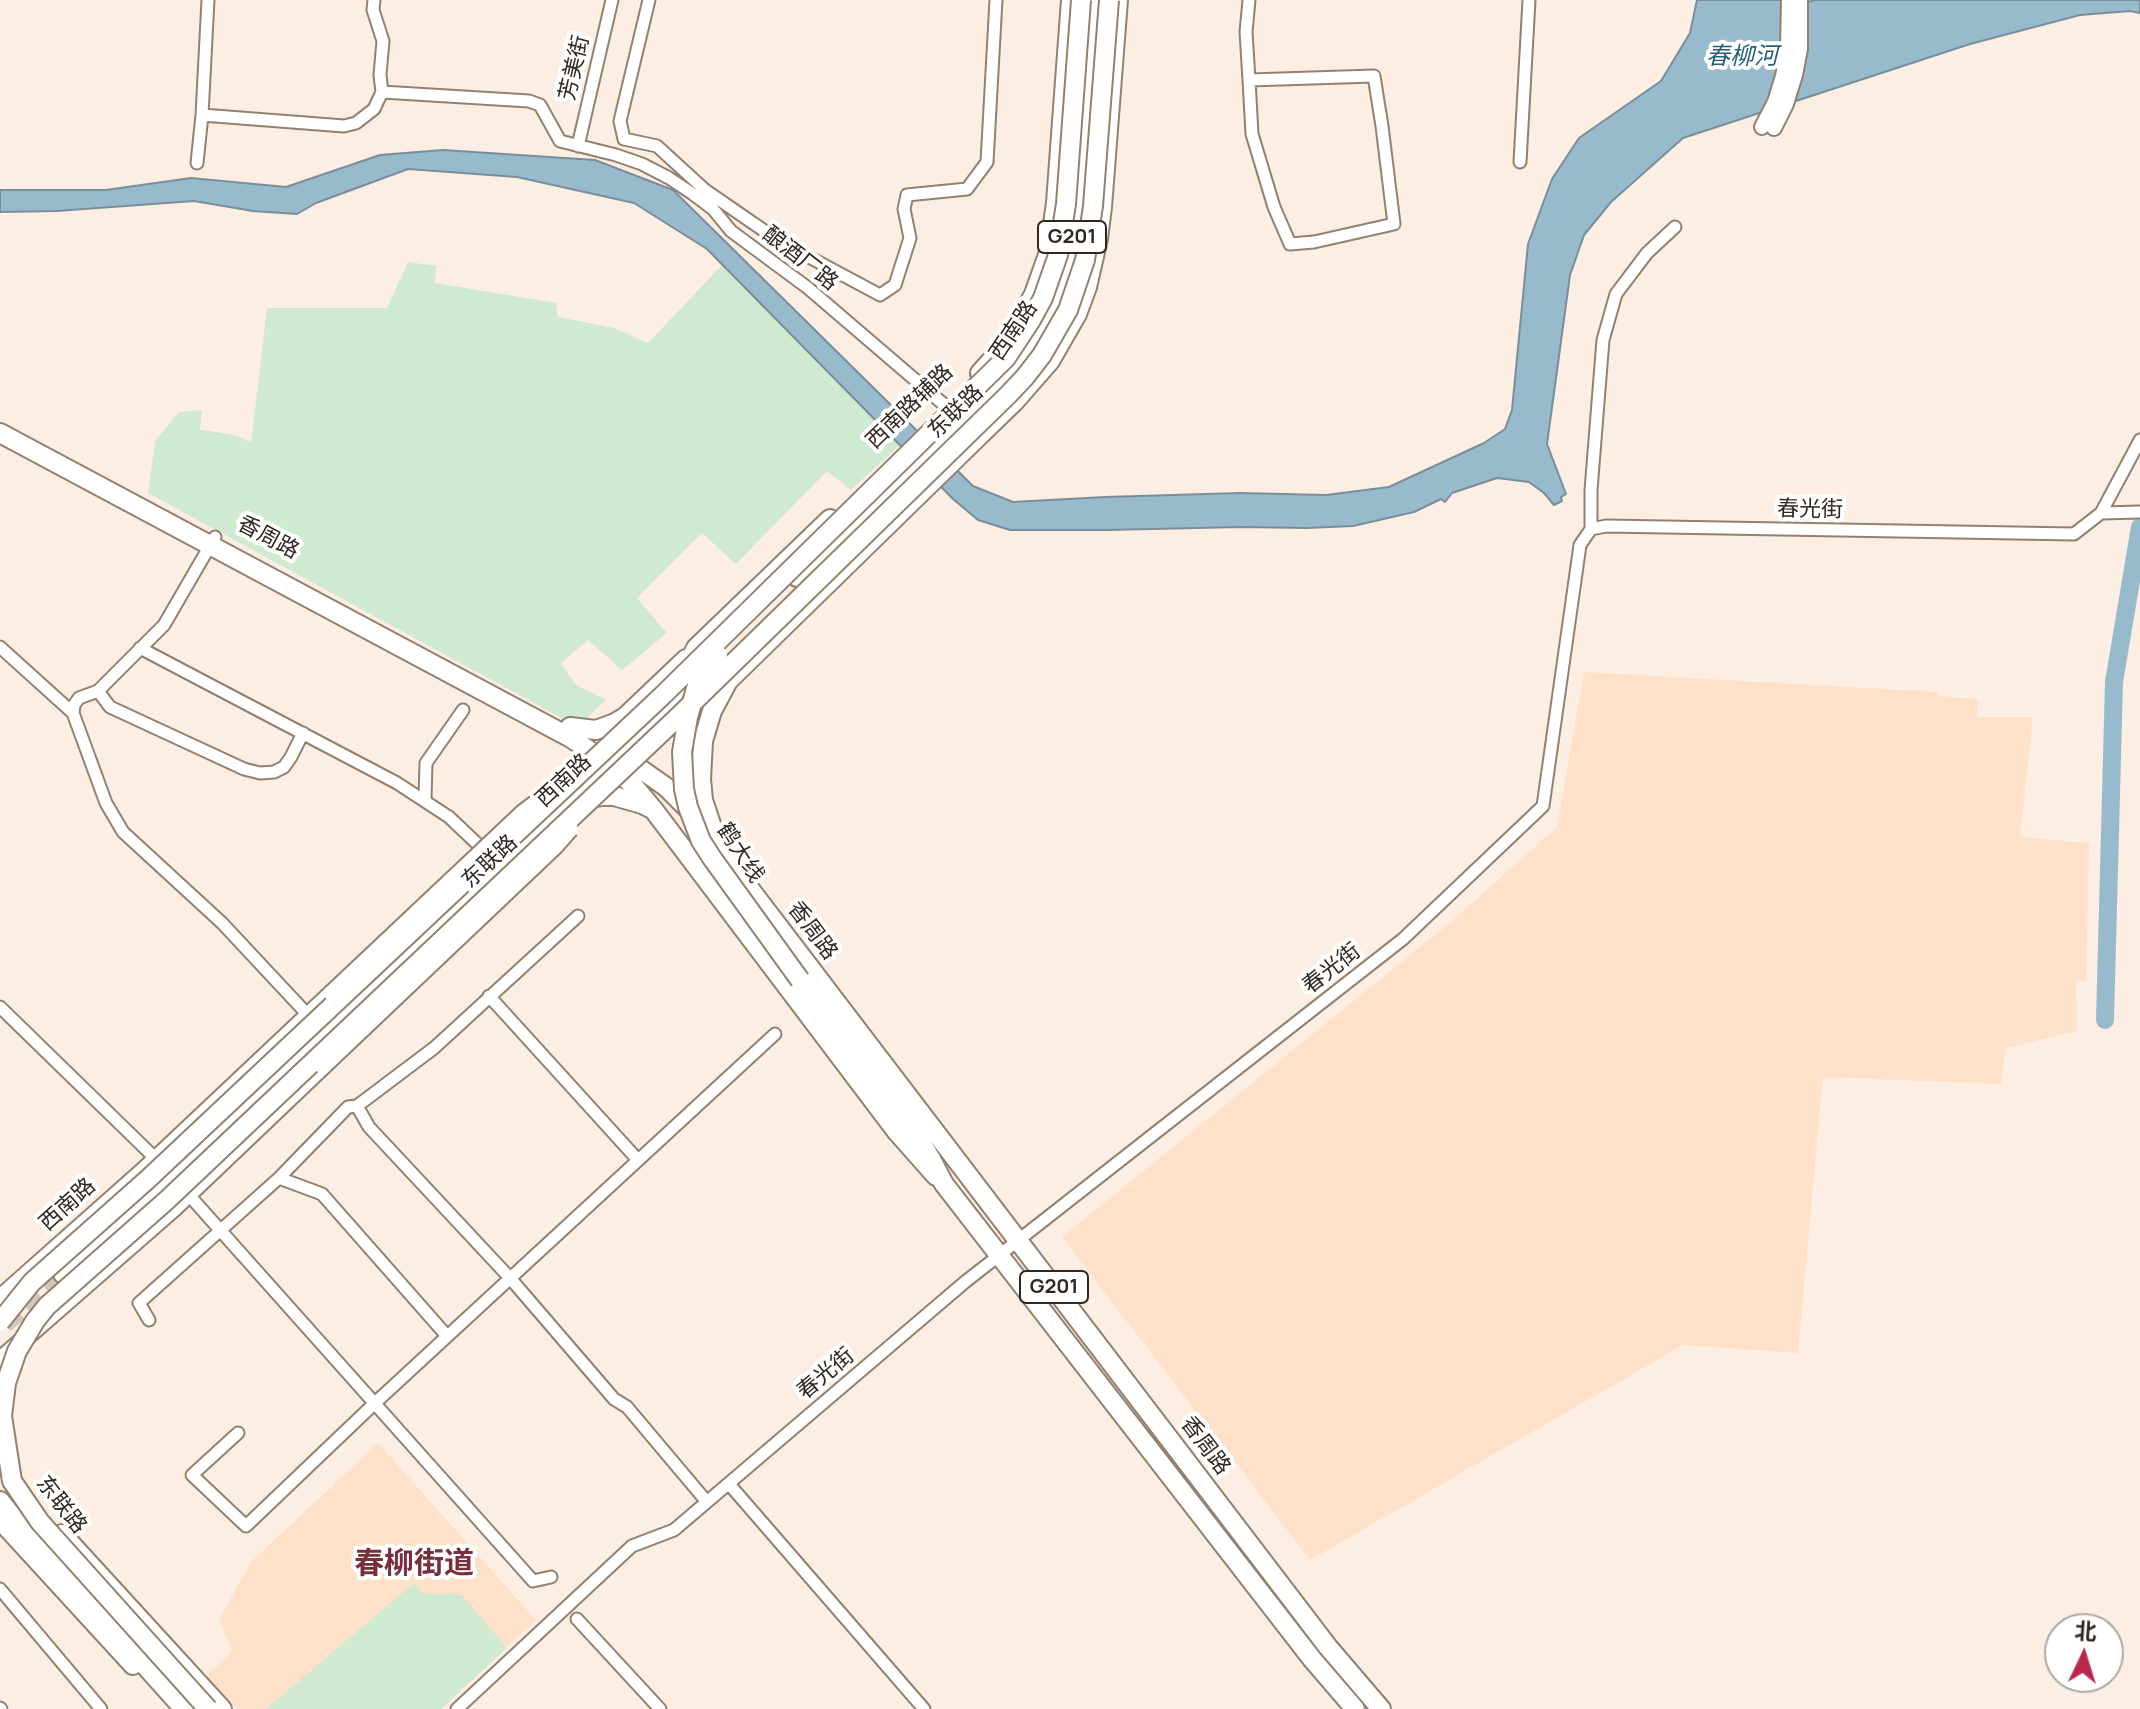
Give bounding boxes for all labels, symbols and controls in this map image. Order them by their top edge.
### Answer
street label: 芳美街 [555,33,595,103]
water label: 春柳河 [1706,43,1778,71]
road number: G201 [1038,221,1106,253]
street label: 酿酒厂路 [757,222,843,296]
street label: 西南路 [985,296,1043,366]
street label: 西南路辅路 [861,359,959,455]
street label: 东联路 [923,380,989,444]
street label: 春光街 [1777,496,1843,524]
street label: 香周路 [233,511,303,565]
street label: 西南路 [531,749,597,813]
street label: 鹤大线 [711,818,769,888]
street label: 东联路 [457,830,523,894]
street label: 香周路 [782,897,842,965]
street label: 春光街 [1298,938,1366,1000]
street label: 西南路 [35,1173,101,1237]
road number: G201 [1020,1271,1088,1303]
street label: 春光街 [792,1343,860,1405]
street label: 香周路 [1175,1412,1235,1480]
street label: 东联路 [30,1471,92,1539]
district label: 春柳街道 [354,1547,474,1583]
north arrow [2044,1613,2124,1693]
text: 北 [2073,1615,2098,1647]

